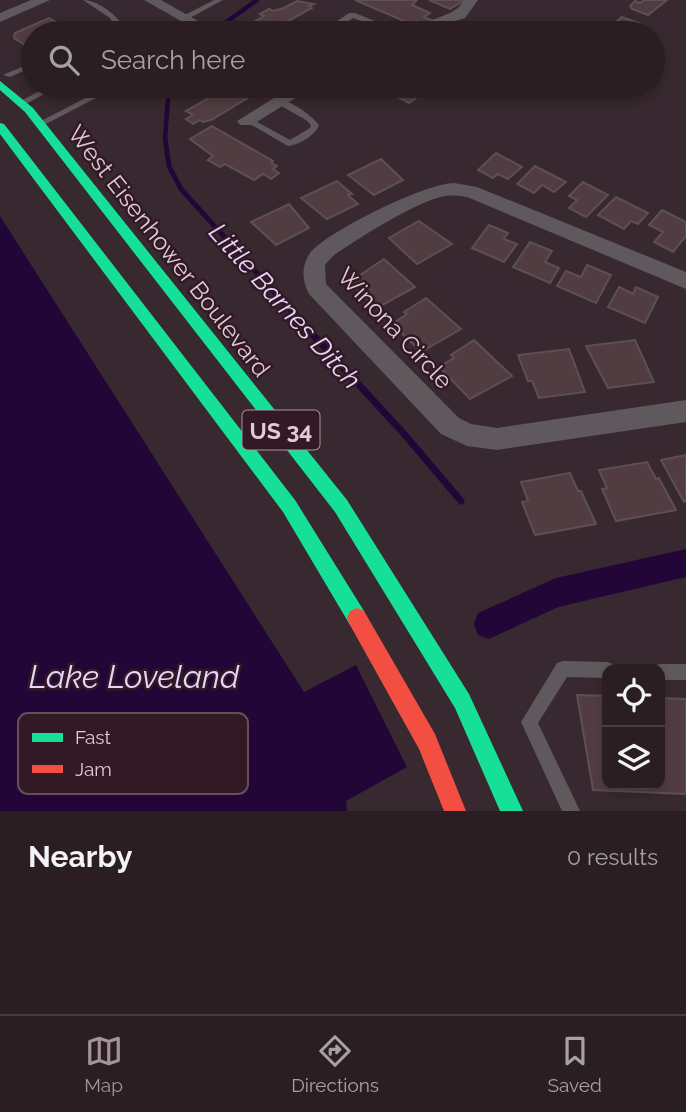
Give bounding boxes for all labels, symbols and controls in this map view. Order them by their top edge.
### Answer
search box [21,21,665,98]
icon: search [45,41,83,79]
text: Search here [101,45,245,75]
street label: West Eisenhower Boulevard [62,119,276,383]
water label: Little Barnes Ditch [203,217,367,395]
street label: Winona Circle [331,261,459,395]
road number: US 34 [243,410,320,450]
water label: Lake Loveland [29,658,240,695]
map controls [602,664,665,790]
button: locate [602,664,665,727]
legend [18,713,248,794]
text: Fast [75,726,111,748]
button: layers [602,727,665,790]
text: Jam [75,758,112,780]
text: Nearby [28,839,132,874]
text: 0 results [567,843,658,870]
tab: Map [84,1032,123,1096]
tab: Directions [291,1032,379,1096]
tab: Saved [547,1032,602,1096]

